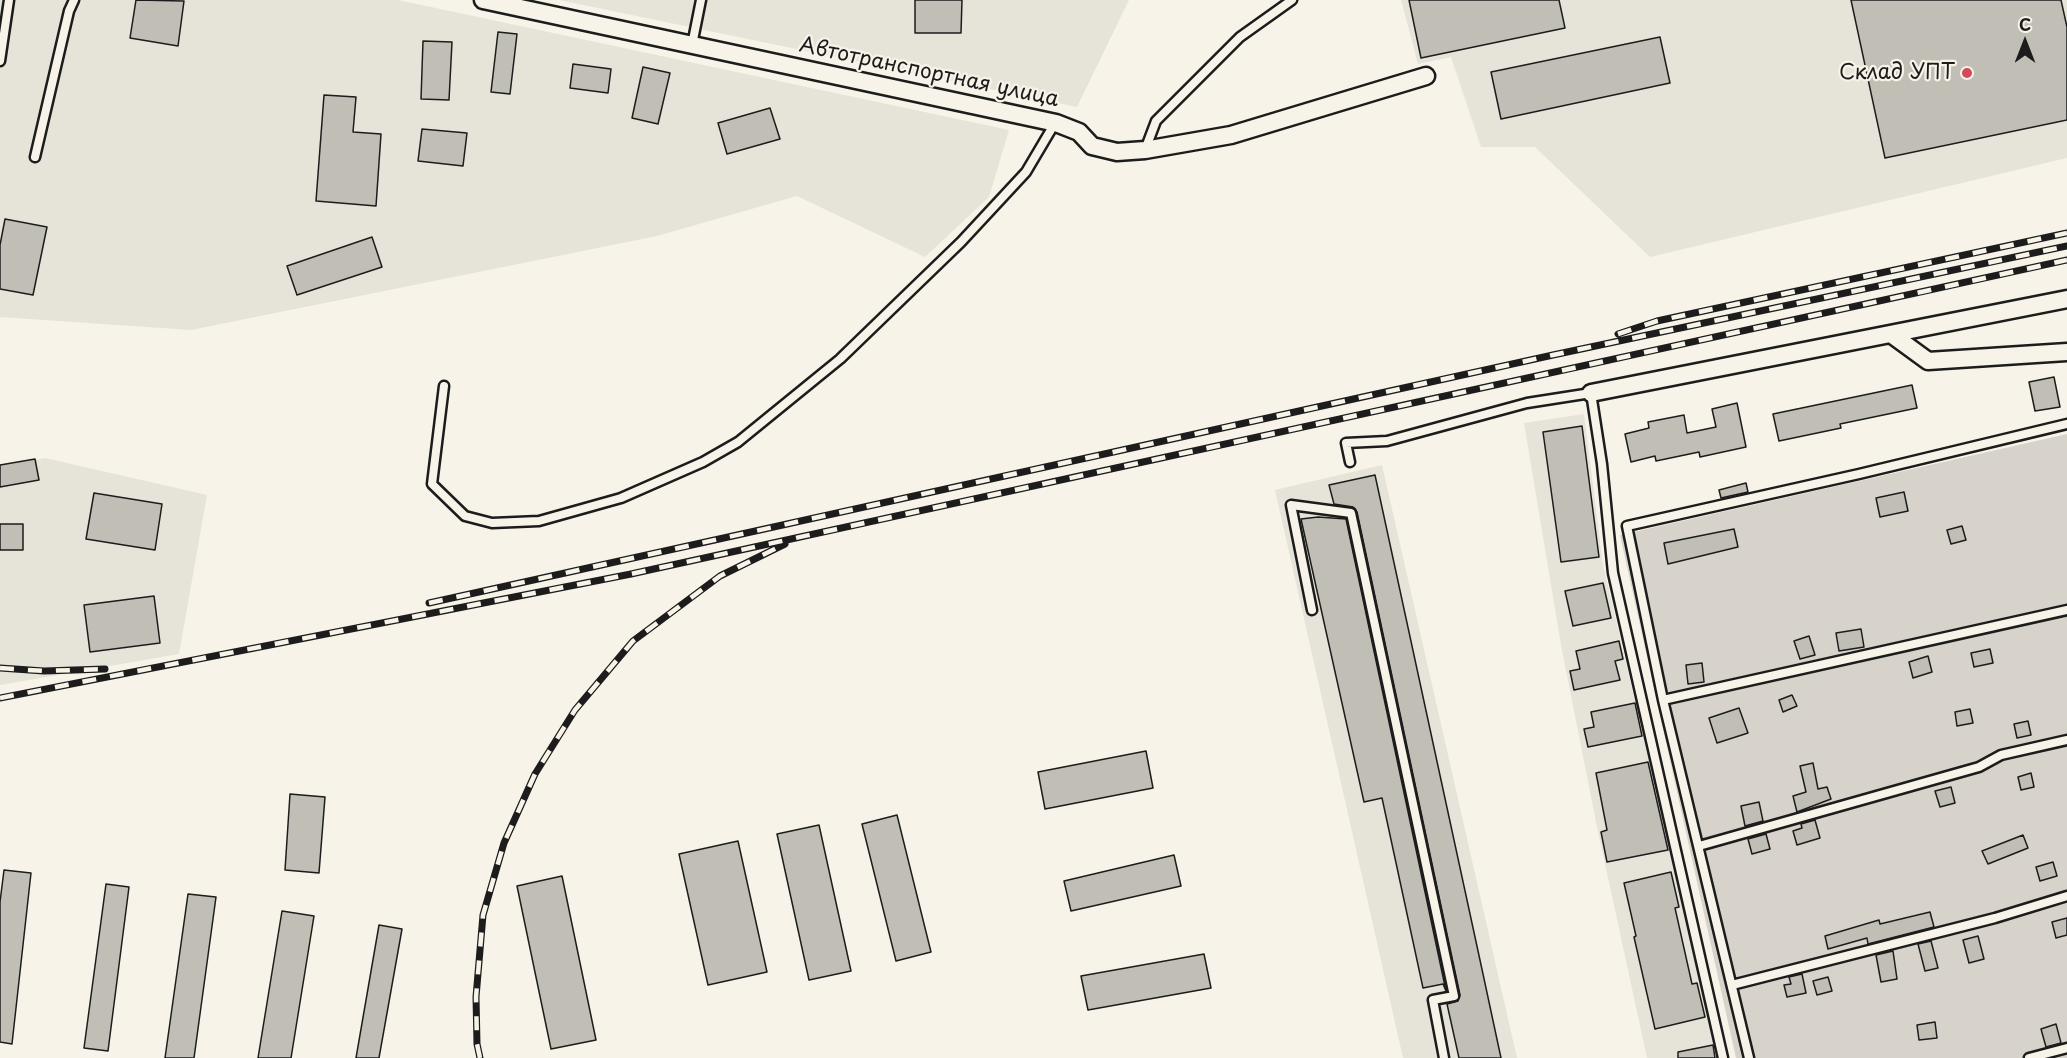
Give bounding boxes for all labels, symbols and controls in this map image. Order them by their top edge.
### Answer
north arrow [1995,12,2055,72]
text: С [2019,12,2031,36]
street label: Автотранспортная улица [797,33,1061,113]
place label: Склад УПТ [1839,60,1955,86]
marker: Склад УПТ [1960,66,1974,80]

